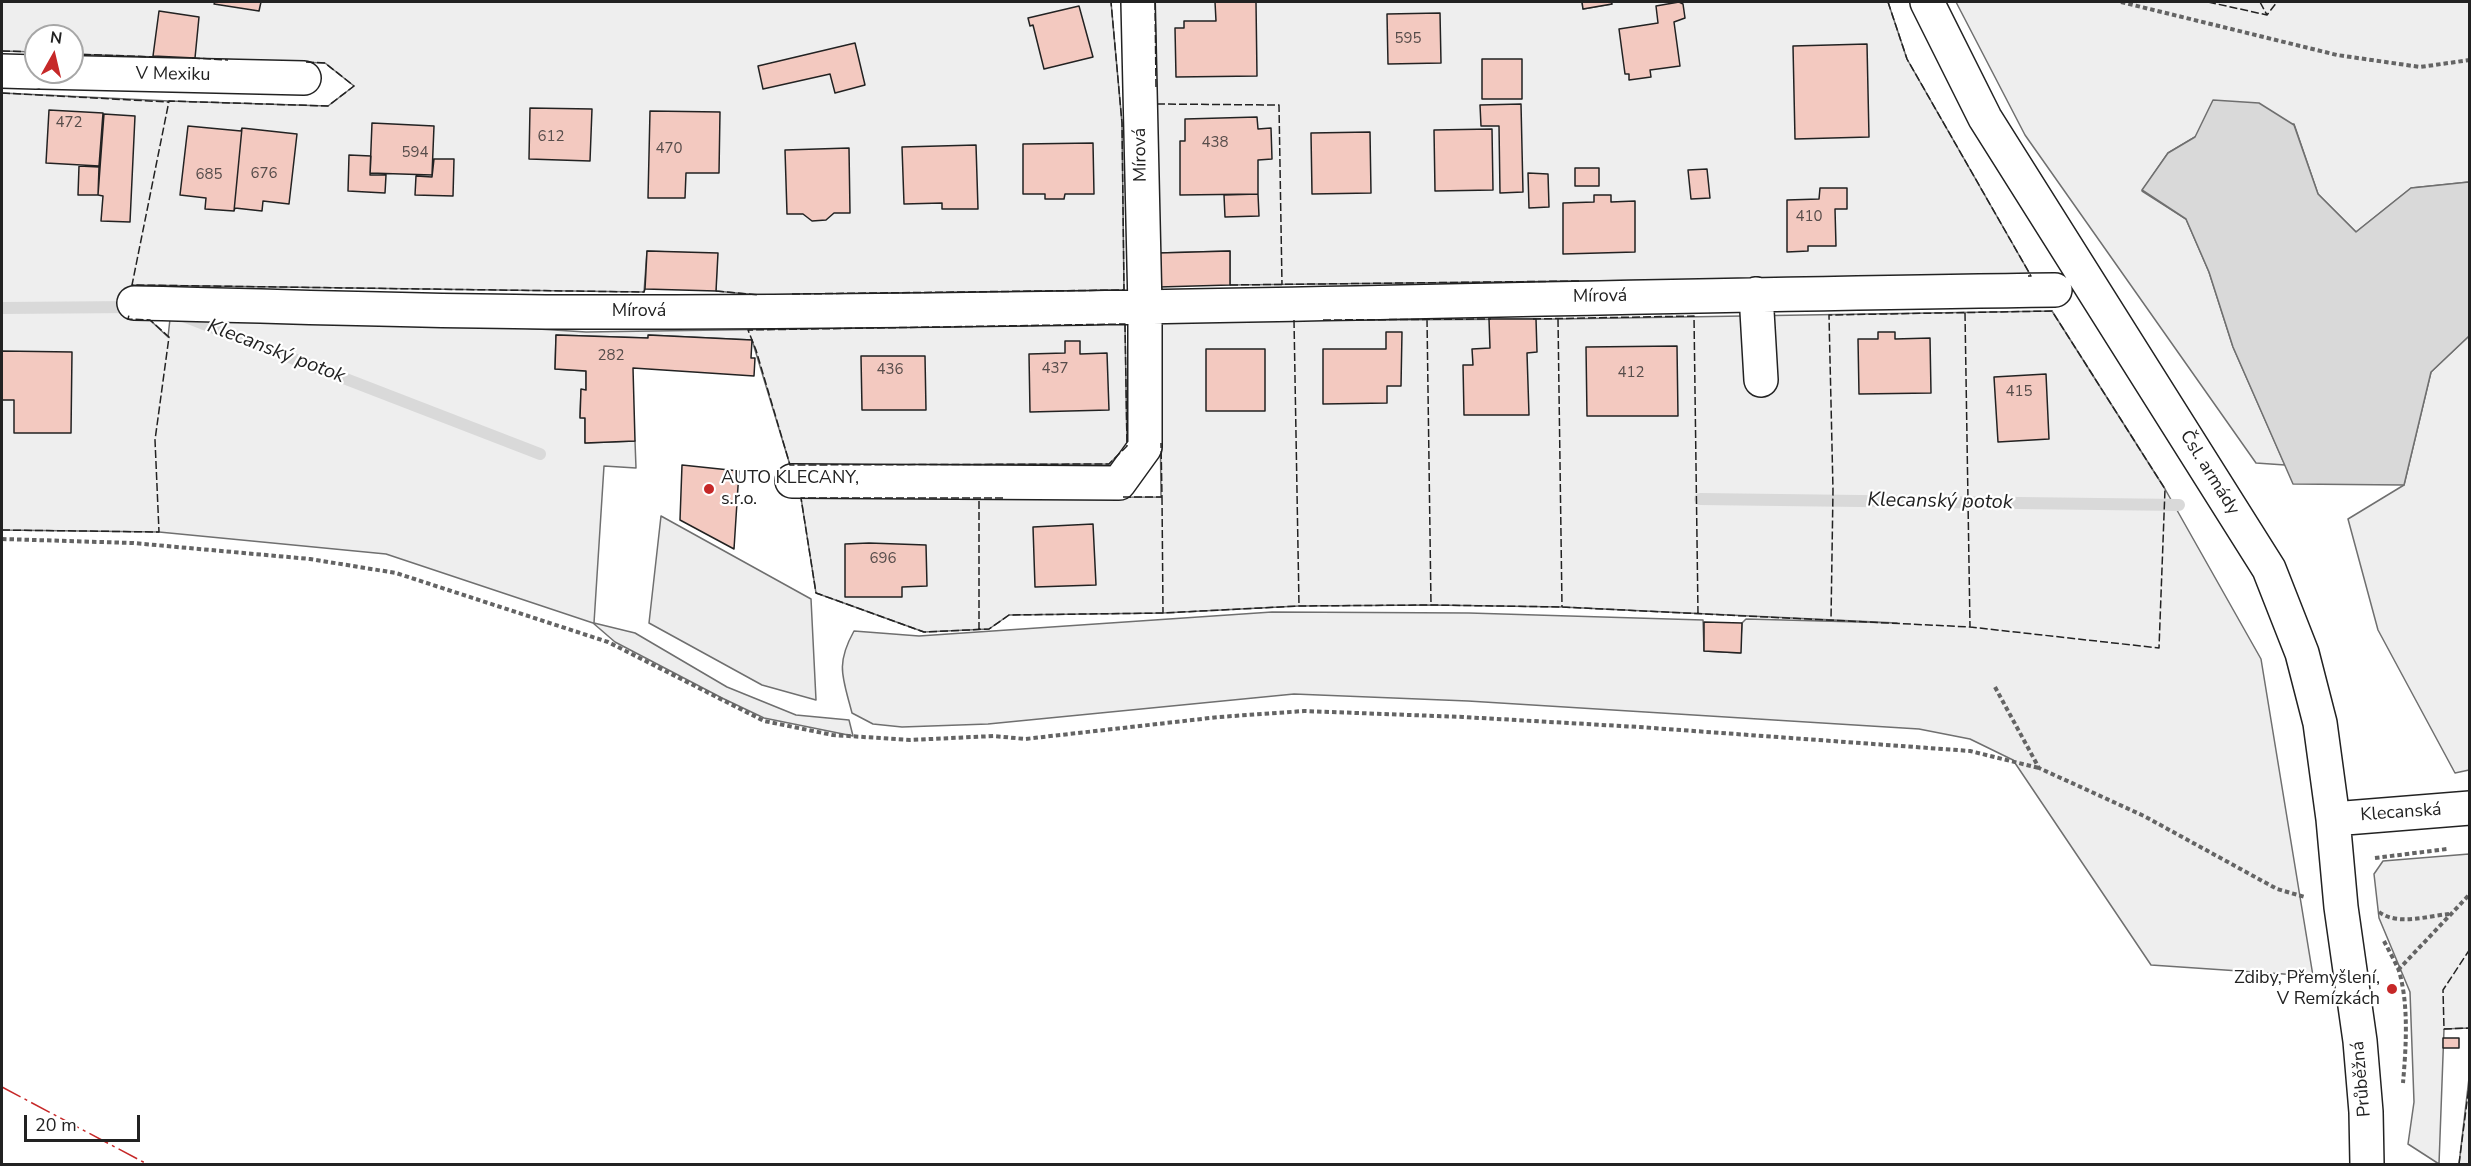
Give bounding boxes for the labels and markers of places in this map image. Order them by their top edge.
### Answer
place label: AUTO KLECANY, s.r.o. [721,468,859,510]
marker: AUTO KLECANY, s.r.o. [702,482,716,496]
place label: Zdiby, Přemyšlení, V Remízkách [2234,968,2380,1010]
marker: Zdiby, Přemyšlení, V Remízkách [2385,982,2399,996]

